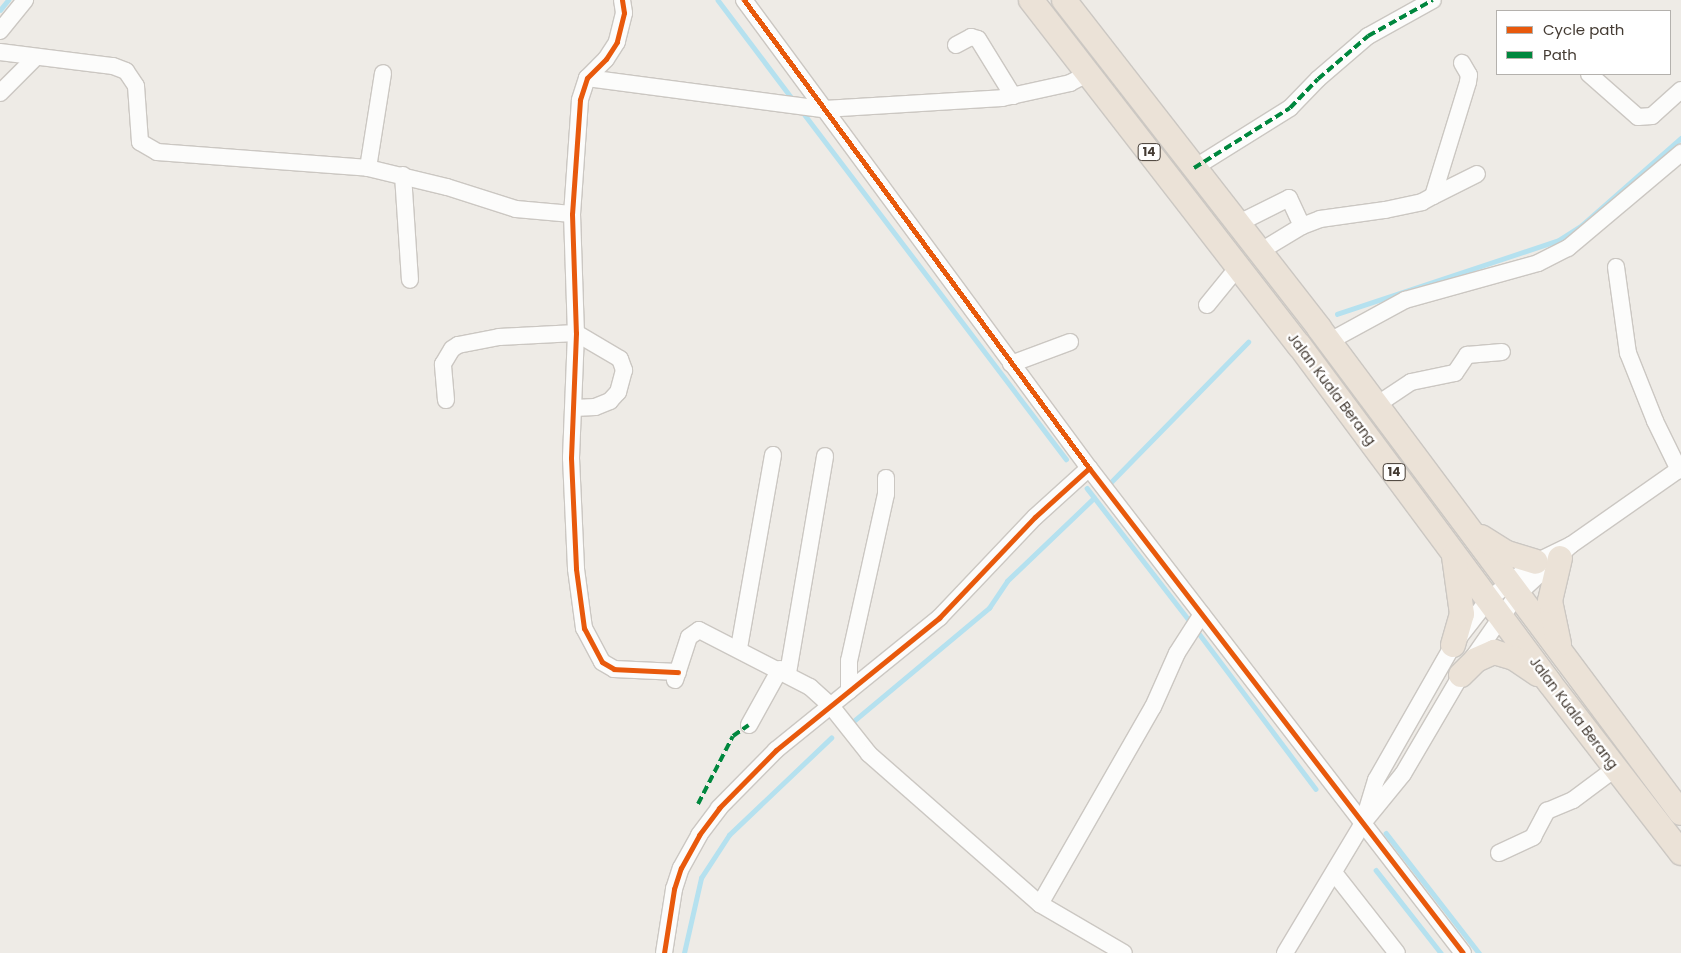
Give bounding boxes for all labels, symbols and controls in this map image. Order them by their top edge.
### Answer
legend [1496,10,1671,75]
text: Cycle path [1543,19,1624,40]
text: Path [1543,44,1577,65]
road number: 14 [1136,142,1162,162]
street label: Jalan Kuala Berang [1284,330,1380,448]
road number: 14 [1382,462,1406,482]
street label: Jalan Kuala Berang [1526,654,1622,772]

